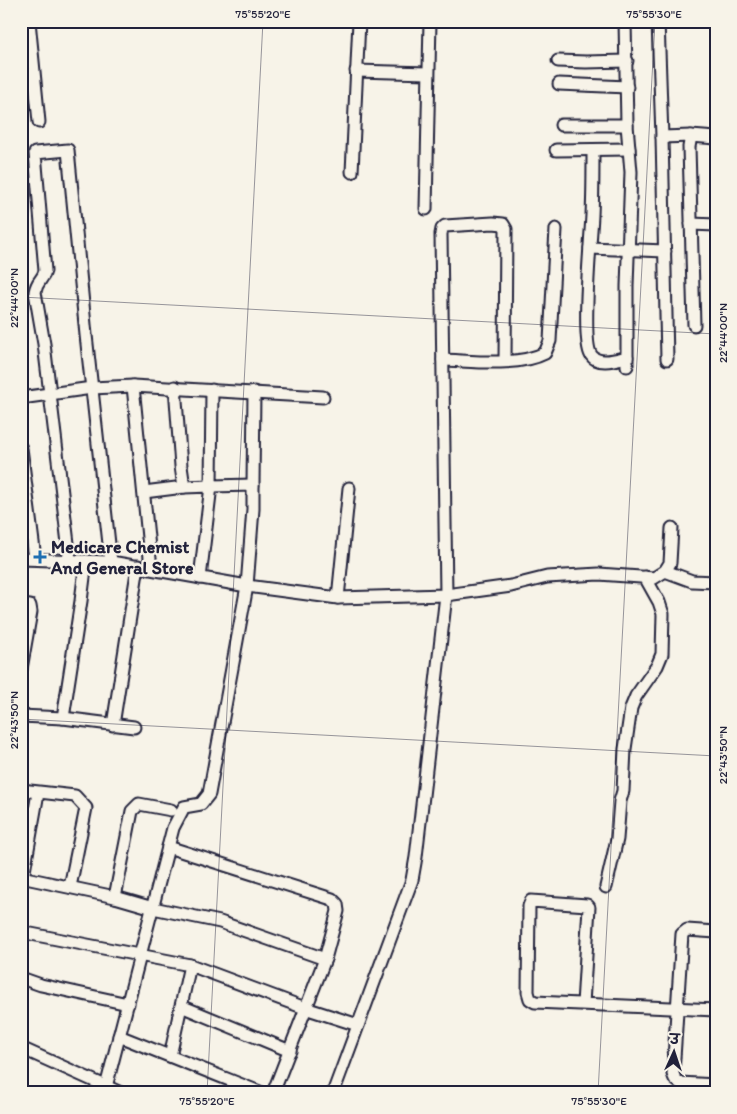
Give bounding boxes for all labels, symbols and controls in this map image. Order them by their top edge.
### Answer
text: 75°55'20"E [235,7,291,21]
text: 75°55'30"E [626,7,682,21]
text: 22°44'00"N [7,268,21,328]
text: 22°44'00"N [716,303,730,363]
place label: Medicare Chemist And General Store [50,536,194,579]
marker: Medicare Chemist And General Store [33,550,47,564]
text: 22°43'50"N [7,691,21,749]
text: 22°43'50"N [716,726,730,784]
north arrow [650,1026,700,1076]
text: उ [668,1031,681,1048]
text: 75°55'20"E [179,1094,235,1108]
text: 75°55'30"E [571,1094,627,1108]

